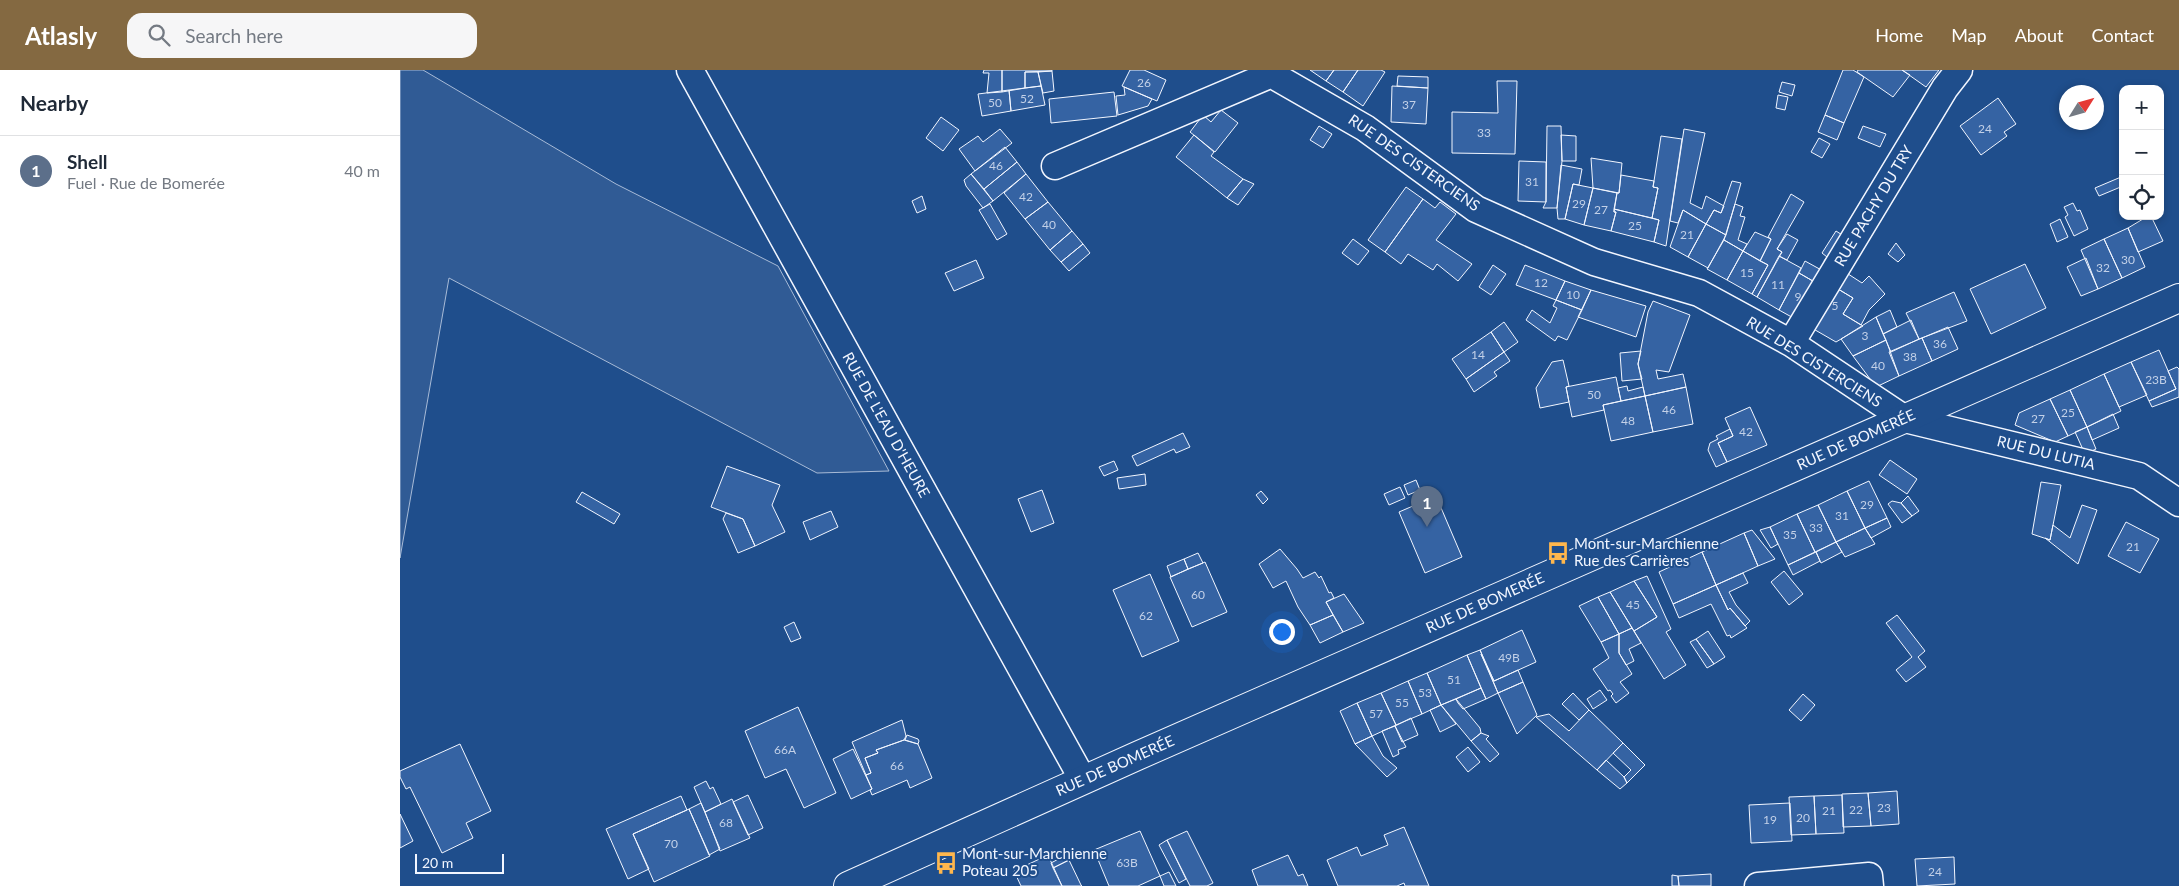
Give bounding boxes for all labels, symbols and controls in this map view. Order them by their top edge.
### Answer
search box [127,13,477,58]
text: Atlasly [25,21,97,50]
icon: search [145,21,173,49]
text: Search here [185,24,283,47]
text: Home [1875,24,1923,46]
text: Map [1951,24,1987,46]
text: About [2015,24,2064,46]
text: Contact [2092,24,2154,46]
house number: 26 [1137,75,1151,90]
north arrow [2059,85,2104,130]
map controls [2119,85,2164,220]
button: + [2119,85,2164,130]
text: Nearby [20,90,88,115]
house number: 52 [1020,91,1034,106]
house number: 50 [988,95,1002,110]
house number: 37 [1402,97,1416,112]
street label: RUE DES CISTERCIENS [1345,110,1484,214]
house number: 24 [1978,121,1992,136]
house number: 33 [1477,125,1491,140]
button: − [2119,130,2164,175]
street label: RUE PACHY DU TRY [1830,141,1917,269]
text: Shell [67,150,108,173]
house number: 46 [989,158,1003,173]
text: 1 [31,161,41,180]
text: 40 m [344,161,380,180]
text: Fuel · Rue de Bomerée [67,173,225,192]
house number: 31 [1525,174,1539,189]
button: locate [2119,175,2164,220]
house number: 42 [1019,189,1033,204]
house number: 29 [1572,196,1586,211]
house number: 27 [1594,202,1608,217]
house number: 40 [1042,217,1056,232]
house number: 25 [1628,218,1642,233]
house number: 21 [1680,227,1694,242]
house number: 30 [2121,252,2135,267]
house number: 32 [2096,260,2110,275]
house number: 15 [1740,265,1754,280]
house number: 12 [1534,275,1548,290]
house number: 11 [1771,277,1785,292]
house number: 10 [1566,287,1580,302]
house number: 9 [1795,289,1802,304]
house number: 5 [1832,298,1839,313]
street label: RUE DES CISTERCIENS [1743,312,1886,410]
house number: 3 [1862,328,1869,343]
house number: 36 [1933,336,1947,351]
house number: 14 [1471,347,1485,362]
street label: RUE DE L'EAU D'HEURE [839,349,934,500]
house number: 38 [1903,349,1917,364]
house number: 40 [1871,358,1885,373]
house number: 23B [2145,372,2167,387]
house number: 50 [1587,387,1601,402]
house number: 46 [1662,402,1676,417]
street label: RUE DE BOMERÉE [1794,405,1918,473]
house number: 25 [2061,405,2075,420]
house number: 27 [2031,411,2045,426]
house number: 48 [1621,413,1635,428]
house number: 42 [1739,424,1753,439]
street label: RUE DU LUTIA [1995,431,2098,473]
pin: 1 [1411,486,1443,527]
house number: 29 [1860,497,1874,512]
house number: 31 [1835,508,1849,523]
house number: 33 [1809,520,1823,535]
house number: 35 [1783,527,1797,542]
place label: Mont-sur-Marchienne Rue des Carrières [1574,534,1719,569]
house number: 21 [2126,539,2140,554]
bus stop icon: Mont-sur-Marchienne Rue des Carrières [1545,540,1571,566]
street label: RUE DE BOMERÉE [1423,568,1547,636]
house number: 60 [1191,587,1205,602]
house number: 45 [1626,597,1640,612]
house number: 62 [1139,608,1153,623]
your location [1269,619,1295,645]
house number: 49B [1498,650,1520,665]
house number: 51 [1447,672,1461,687]
house number: 53 [1418,685,1432,700]
house number: 55 [1395,695,1409,710]
house number: 57 [1369,706,1383,721]
street label: RUE DE BOMERÉE [1053,731,1177,799]
house number: 66A [774,742,797,757]
house number: 66 [890,758,904,773]
house number: 23 [1877,800,1891,815]
house number: 22 [1849,802,1863,817]
house number: 21 [1822,803,1836,818]
house number: 20 [1796,810,1810,825]
house number: 19 [1763,812,1777,827]
house number: 68 [719,815,733,830]
house number: 70 [664,836,678,851]
place label: Mont-sur-Marchienne Poteau 205 [962,844,1107,879]
bus stop icon: Mont-sur-Marchienne Poteau 205 [933,850,959,876]
scale bar [415,851,504,874]
text: 20 m [422,854,453,871]
house number: 63B [1116,855,1138,870]
house number: 24 [1928,864,1942,879]

